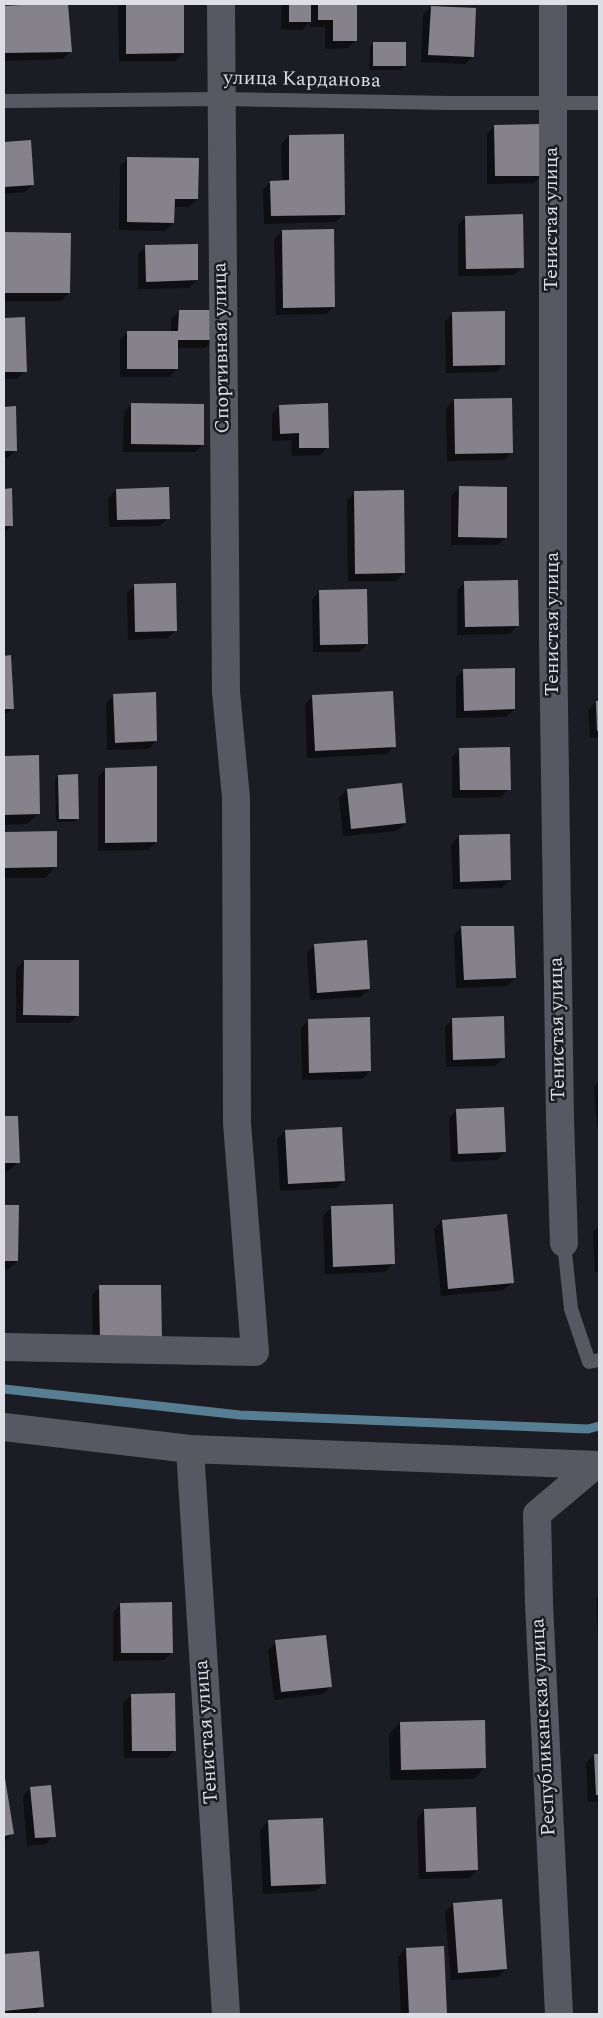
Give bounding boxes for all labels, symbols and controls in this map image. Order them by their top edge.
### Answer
street label: улица Карданова [223,68,381,94]
street label: Тенистая улица [541,147,565,291]
street label: Спортивная улица [210,262,236,434]
street label: Тенистая улица [542,552,566,696]
street label: Тенистая улица [546,956,572,1102]
street label: Республиканская улица [527,1617,563,1837]
street label: Тенистая улица [191,1659,225,1805]

